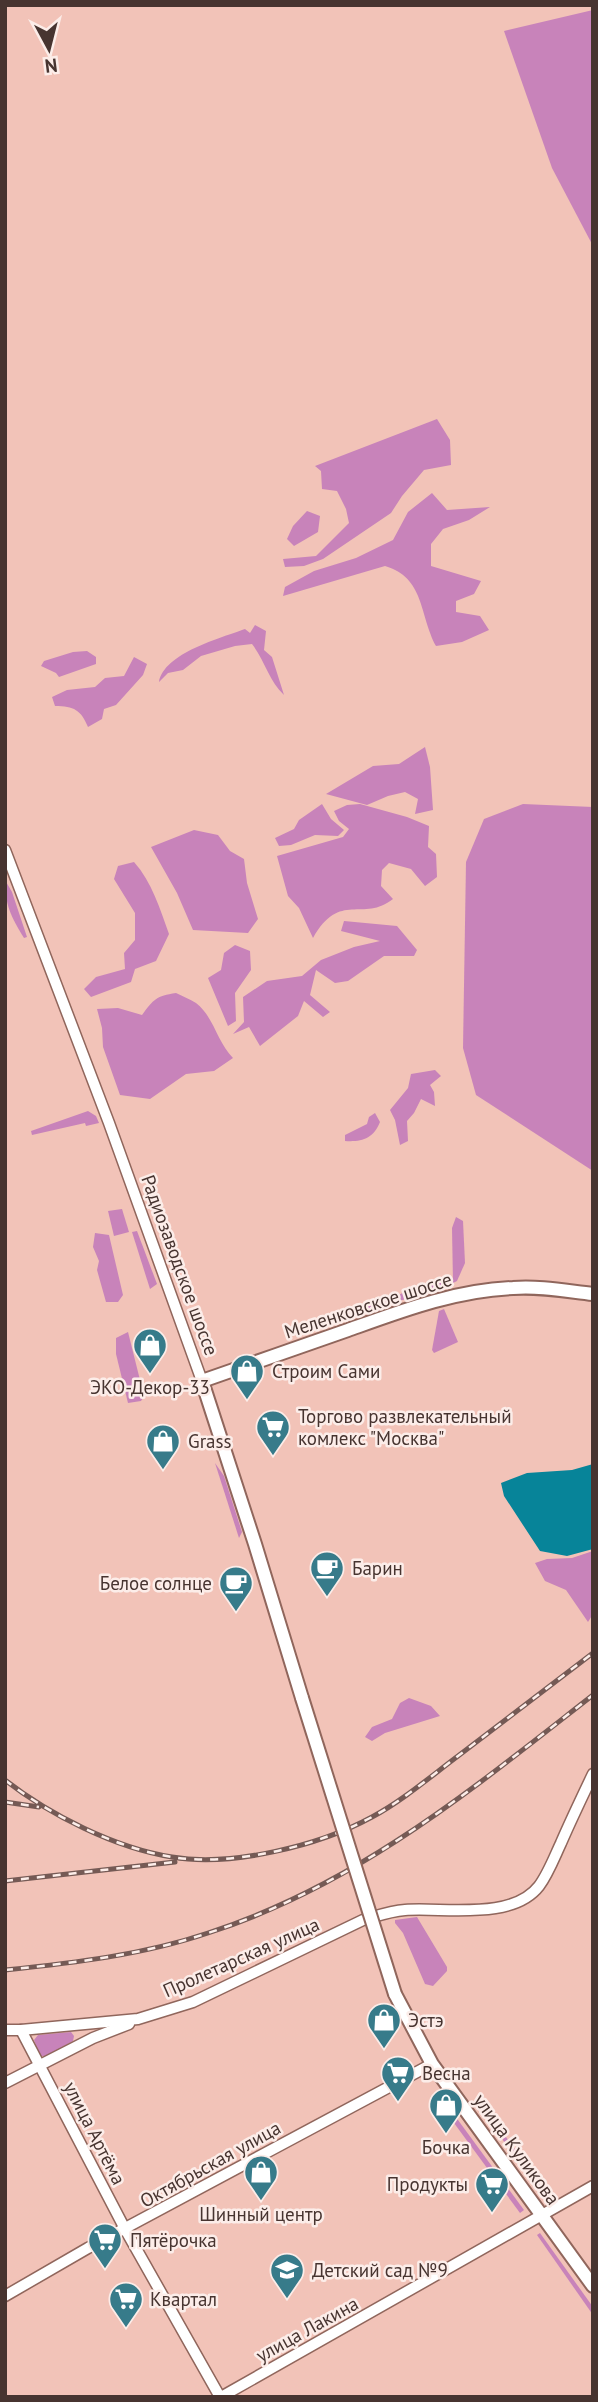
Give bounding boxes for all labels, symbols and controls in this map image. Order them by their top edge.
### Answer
north arrow [14,14,84,84]
text: N [43,53,59,79]
street label: Радиозаводское шоссе [136,1171,224,1359]
street label: Меленковское шоссе [281,1267,455,1343]
shop icon: ЭКО-Декор-33 [131,1326,169,1375]
shop icon: Строим Сами [228,1352,266,1401]
place label: Строим Сами [272,1359,380,1383]
place label: ЭКО-Декор-33 [90,1375,210,1399]
place label: Торгово развлекательный комлекс "Москва" [298,1404,512,1450]
supermarket icon: Торгово развлекательный комлекс "Москва" [254,1408,292,1457]
shop icon: Grass [144,1422,182,1471]
place label: Grass [188,1429,232,1453]
cafe icon: Барин [308,1549,346,1598]
place label: Барин [352,1556,403,1580]
cafe icon: Белое солнце [217,1564,255,1613]
place label: Белое солнце [100,1571,212,1595]
street label: Пролетарская улица [159,1912,323,2002]
shop icon: Эстэ [365,2001,403,2050]
place label: Эстэ [408,2008,444,2032]
supermarket icon: Весна [379,2054,417,2103]
place label: Весна [422,2061,471,2085]
street label: улица Артёма [59,2077,131,2189]
shop icon: Бочка [427,2086,465,2135]
street label: улица Куликова [469,2089,565,2209]
street label: Октябрьская улица [135,2115,285,2213]
place label: Бочка [422,2135,470,2159]
shop icon: Шинный центр [242,2153,280,2202]
supermarket icon: Продукты [473,2165,511,2214]
place label: Продукты [387,2172,468,2196]
place label: Шинный центр [199,2202,323,2226]
supermarket icon: Пятёрочка [86,2221,124,2270]
place label: Пятёрочка [130,2228,217,2252]
school or university icon: Детский сад №9 [268,2251,306,2300]
place label: Детский сад №9 [312,2258,448,2282]
supermarket icon: Квартал [107,2280,145,2329]
place label: Квартал [150,2287,217,2311]
street label: улица Лакина [251,2291,363,2367]

